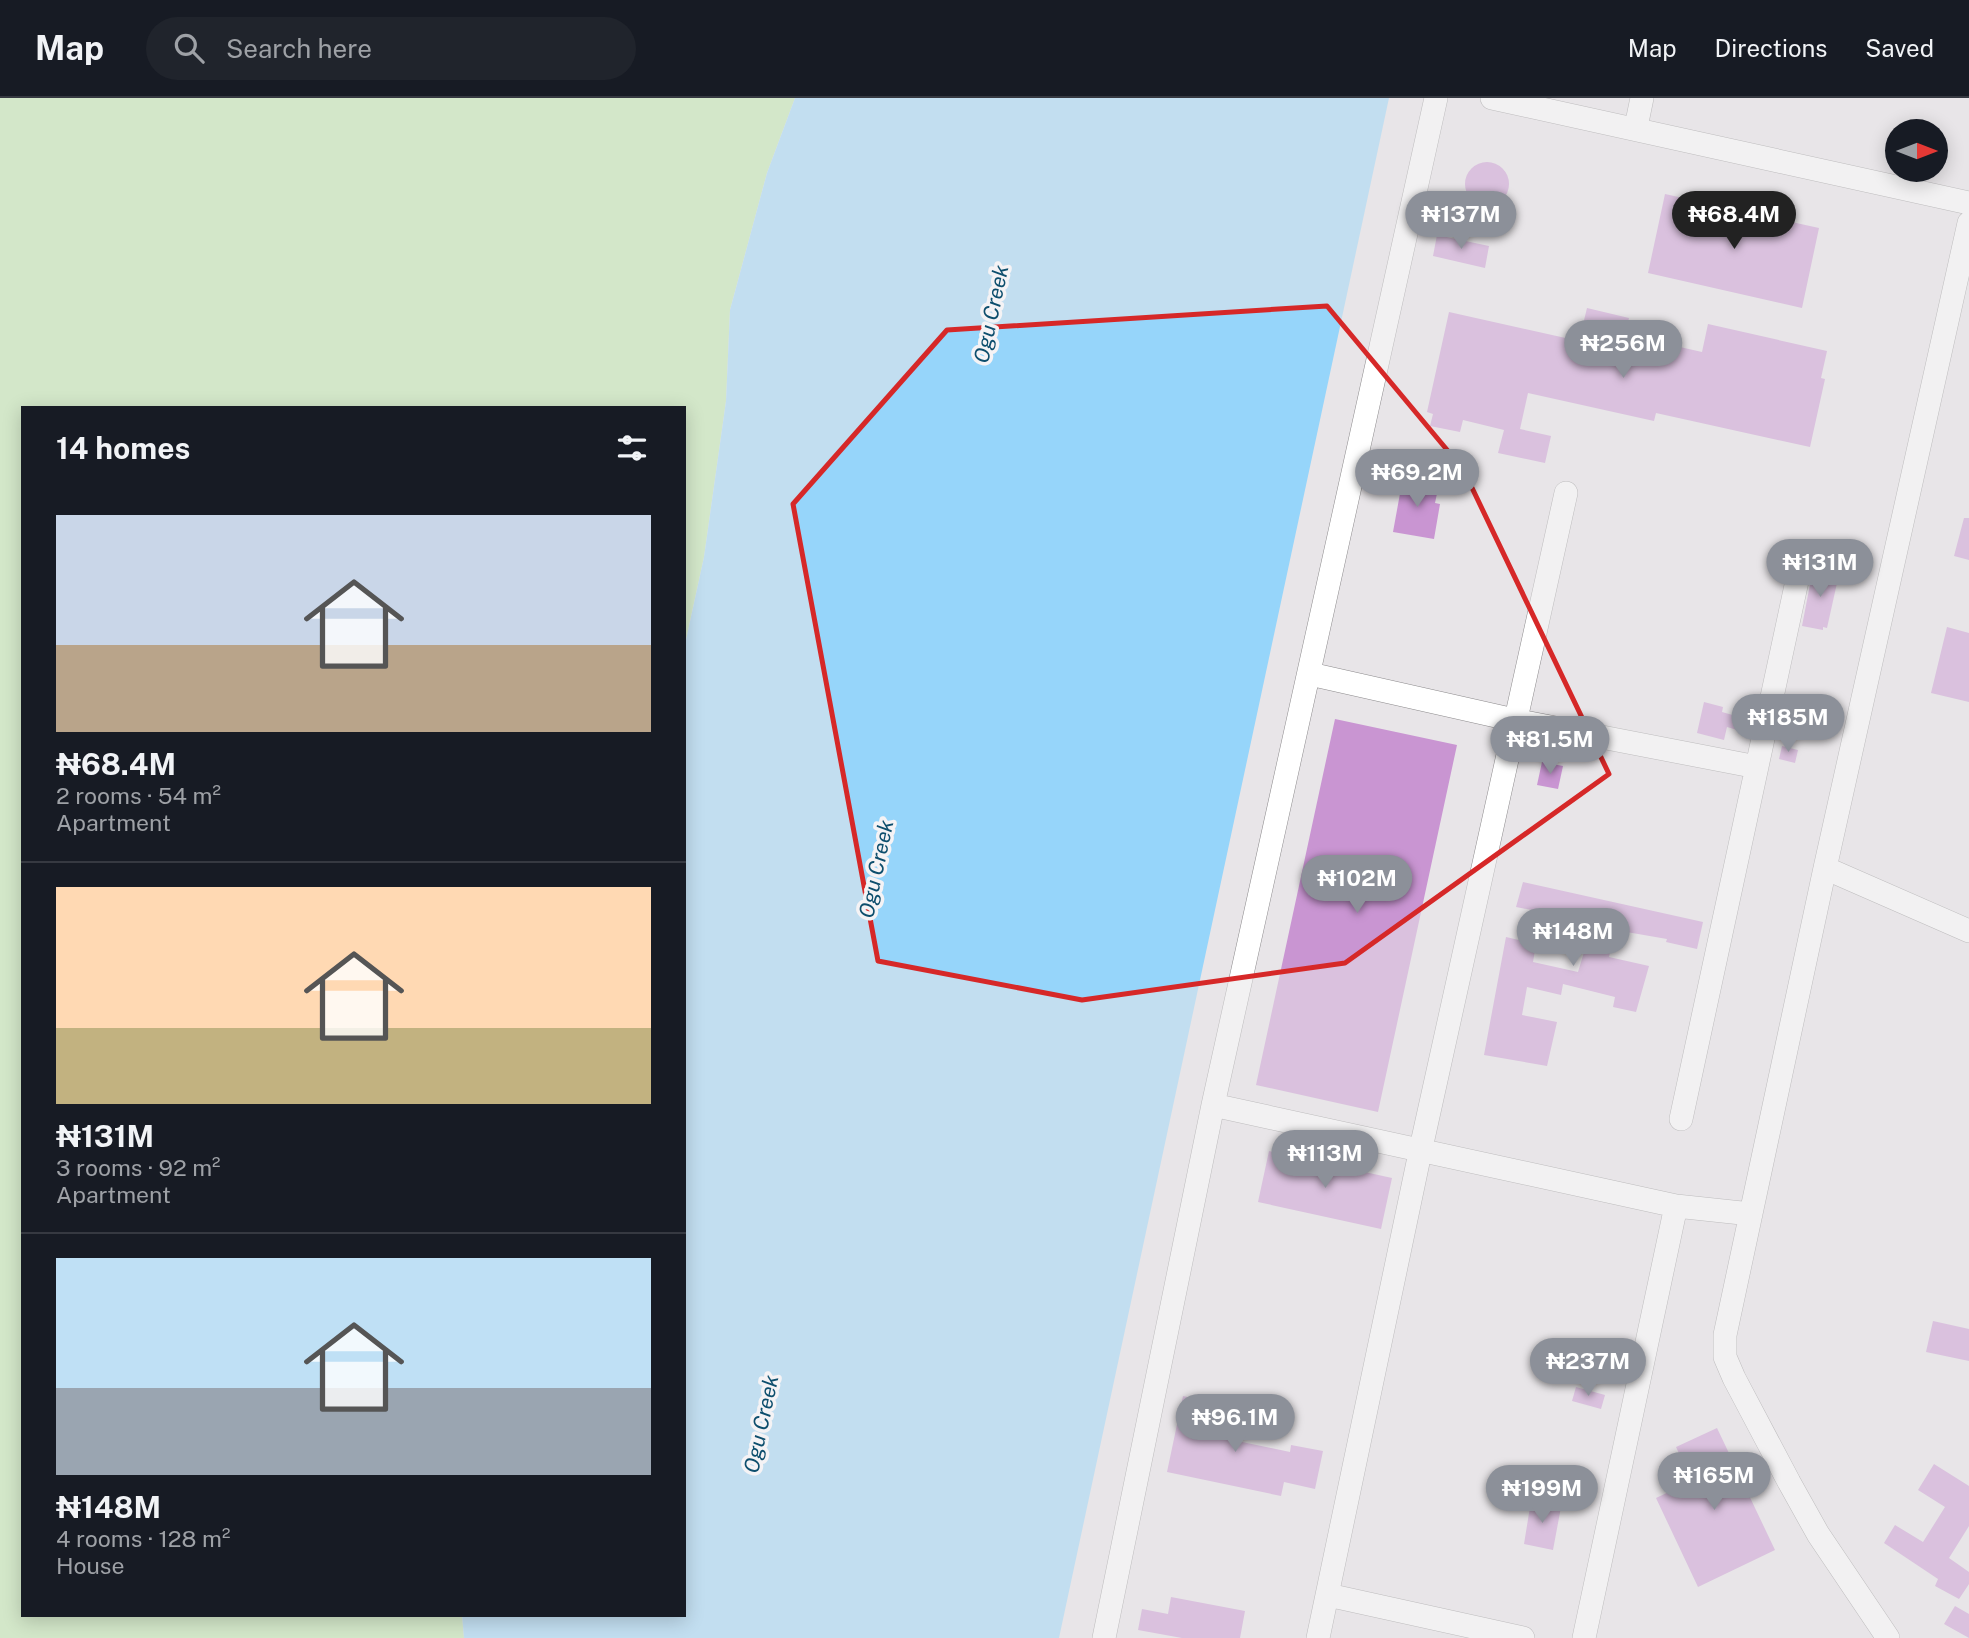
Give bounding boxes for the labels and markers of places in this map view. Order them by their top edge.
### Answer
pin: ₦137M [1412,192,1510,251]
pin: ₦68.4M [1677,192,1791,251]
pin: ₦256M [1574,320,1672,380]
pin: ₦69.2M [1360,450,1474,509]
pin: ₦131M [1771,540,1869,599]
pin: ₦185M [1739,694,1837,754]
pin: ₦81.5M [1493,716,1607,776]
pin: ₦102M [1308,856,1406,915]
pin: ₦148M [1524,908,1622,968]
pin: ₦113M [1276,1130,1374,1190]
pin: ₦237M [1539,1338,1637,1398]
pin: ₦96.1M [1178,1394,1292,1454]
pin: ₦165M [1665,1452,1763,1512]
pin: ₦199M [1493,1466,1591,1525]

